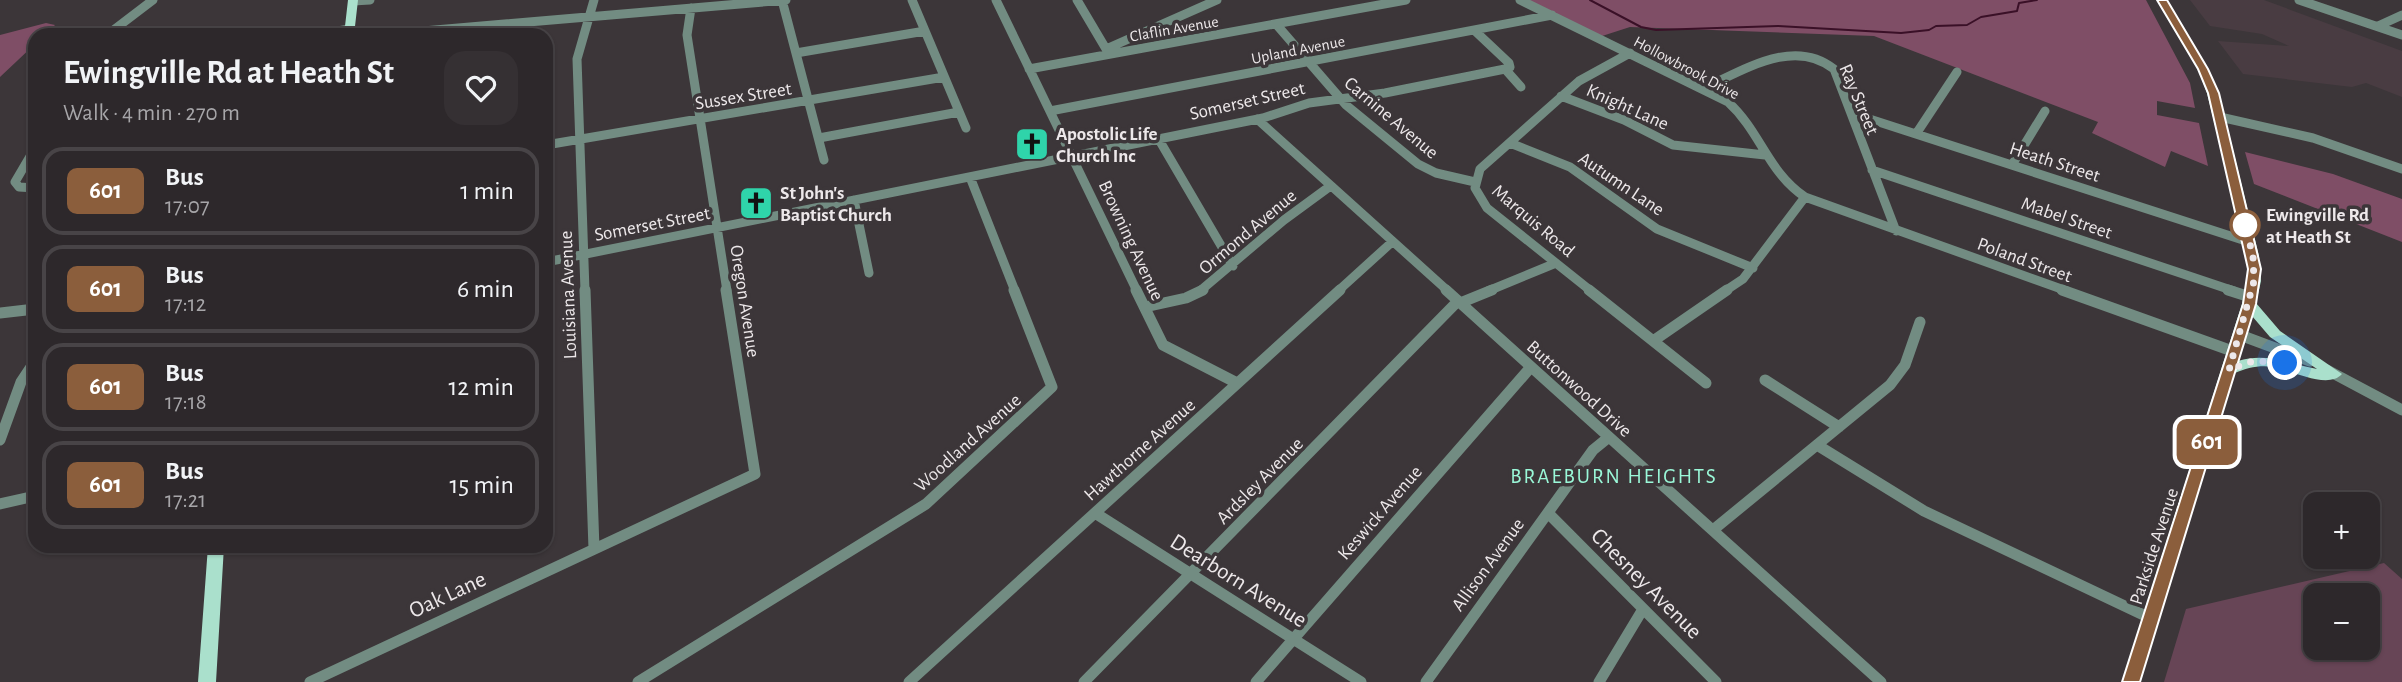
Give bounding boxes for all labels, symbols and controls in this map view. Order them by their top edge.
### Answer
street label: Claflin Avenue [1128,13,1220,45]
street label: Upland Avenue [1250,33,1346,67]
street label: Hollowbrook Drive [1631,33,1742,102]
button: heart [444,51,518,125]
text: Ewingville Rd at Heath St [63,57,394,90]
street label: Ray Street [1835,62,1882,138]
street label: Carnine Avenue [1340,74,1442,163]
street label: Sussex Street [694,79,793,113]
street label: Somerset Street [1188,79,1307,124]
street label: Knight Lane [1583,81,1671,134]
text: Walk · 4 min · 270 m [63,102,240,125]
church icon: Apostolic Life Church Inc [1013,125,1051,163]
place label: Apostolic Life Church Inc [1056,125,1158,166]
street label: Heath Street [2007,139,2102,186]
street label: Autumn Lane [1575,149,1667,220]
text: Bus [165,164,204,190]
text: 1 min [460,178,514,204]
street label: Browning Avenue [1095,178,1167,304]
text: 601 [89,179,122,203]
street label: Marquis Road [1488,181,1578,261]
church icon: St John's Baptist Church [737,184,775,222]
place label: St John's Baptist Church [780,184,892,225]
street label: Ormond Avenue [1196,186,1300,278]
street label: Mabel Street [2019,194,2114,243]
text: 17:07 [165,195,210,218]
street label: Somerset Street [593,204,712,245]
place label: Ewingville Rd at Heath St [2266,206,2369,247]
marker: Ewingville Rd at Heath St [2230,210,2260,240]
street label: Louisiana Avenue [557,230,580,360]
street label: Poland Street [1975,235,2074,286]
street label: Oregon Avenue [726,244,763,359]
text: Bus [165,262,204,288]
text: 6 min [457,276,514,302]
text: 601 [89,277,122,301]
text: 17:12 [165,293,206,316]
street label: Buttonwood Drive [1523,337,1635,441]
your location [2267,345,2302,380]
text: Bus [165,360,204,386]
text: 12 min [448,374,514,400]
text: 601 [89,375,122,399]
text: 17:18 [165,391,207,414]
street label: Woodland Avenue [911,391,1025,496]
street label: Hawthorne Avenue [1081,395,1199,505]
line badge: 601 [2167,419,2247,465]
text: 601 [2191,430,2223,454]
street label: Ardsley Avenue [1213,434,1307,528]
text: Bus [165,458,204,484]
street label: Keswick Avenue [1334,462,1426,564]
district label: BRAEBURN HEIGHTS [1510,466,1718,487]
text: 15 min [449,472,514,498]
text: 601 [89,473,122,497]
street label: Parkside Avenue [2127,486,2182,607]
text: 17:21 [165,489,206,512]
map controls [2303,492,2380,660]
button: + [2303,492,2380,569]
street label: Allison Avenue [1448,515,1528,615]
street label: Chesney Avenue [1586,524,1706,644]
street label: Dearborn Avenue [1166,530,1311,632]
street label: Oak Lane [406,568,490,623]
button: − [2303,583,2380,660]

